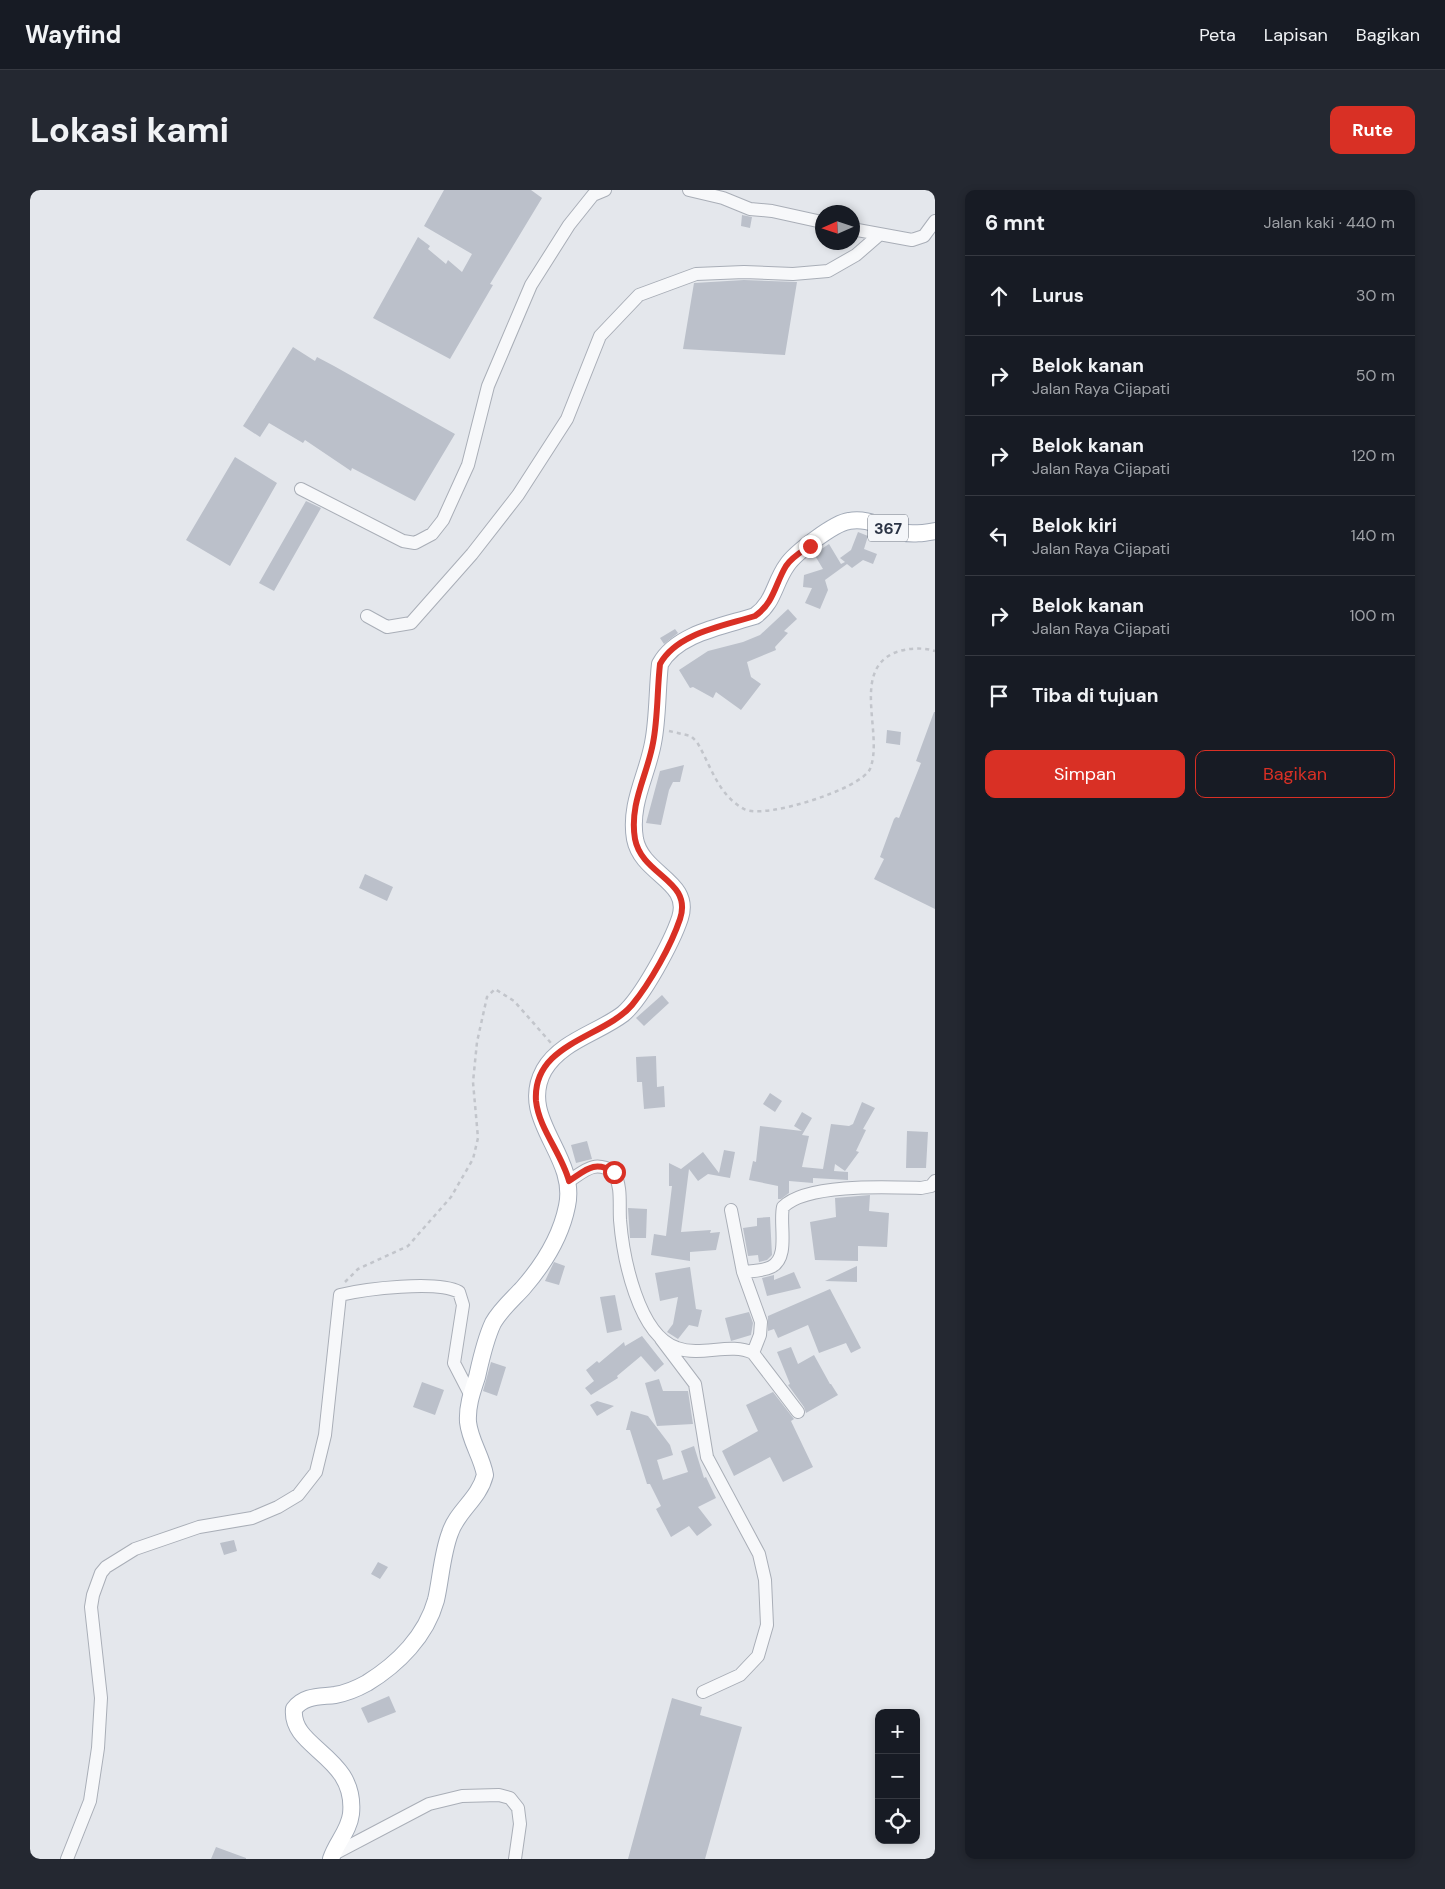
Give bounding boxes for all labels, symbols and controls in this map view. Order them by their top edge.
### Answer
text: Wayfind [25,19,121,50]
text: Peta [1199,23,1236,47]
text: Lapisan [1264,23,1328,47]
text: Bagikan [1356,23,1420,47]
button: Rute [1330,106,1415,154]
text: Lokasi kami [30,107,229,153]
north arrow [815,205,860,250]
text: 6 mnt [985,209,1045,237]
text: Jalan kaki · 440 m [1263,212,1395,233]
icon: ahead [985,282,1013,310]
text: Lurus [1032,283,1084,308]
text: 30 m [1356,285,1395,306]
text: Belok kanan [1032,353,1144,378]
icon: right [985,362,1013,390]
text: 50 m [1356,365,1395,386]
text: Jalan Raya Cijapati [1032,378,1170,399]
text: Belok kanan [1032,433,1144,458]
icon: right [985,442,1013,470]
text: 120 m [1351,445,1395,466]
text: Jalan Raya Cijapati [1032,458,1170,479]
text: Belok kiri [1032,513,1117,538]
road number: 367 [868,514,908,542]
icon: left [985,522,1013,550]
text: 140 m [1351,525,1395,546]
route end [799,535,822,558]
text: Jalan Raya Cijapati [1032,538,1170,559]
text: Belok kanan [1032,593,1144,618]
icon: right [985,602,1013,630]
text: 100 m [1350,605,1395,626]
text: Jalan Raya Cijapati [1032,618,1170,639]
icon: arrive [985,682,1013,710]
text: Tiba di tujuan [1032,683,1158,708]
button: Simpan [985,750,1185,798]
button: Bagikan [1195,750,1395,798]
route start [603,1161,626,1184]
map controls [875,1709,920,1844]
button: + [875,1709,920,1754]
button: − [875,1754,920,1799]
button: locate [875,1799,920,1844]

